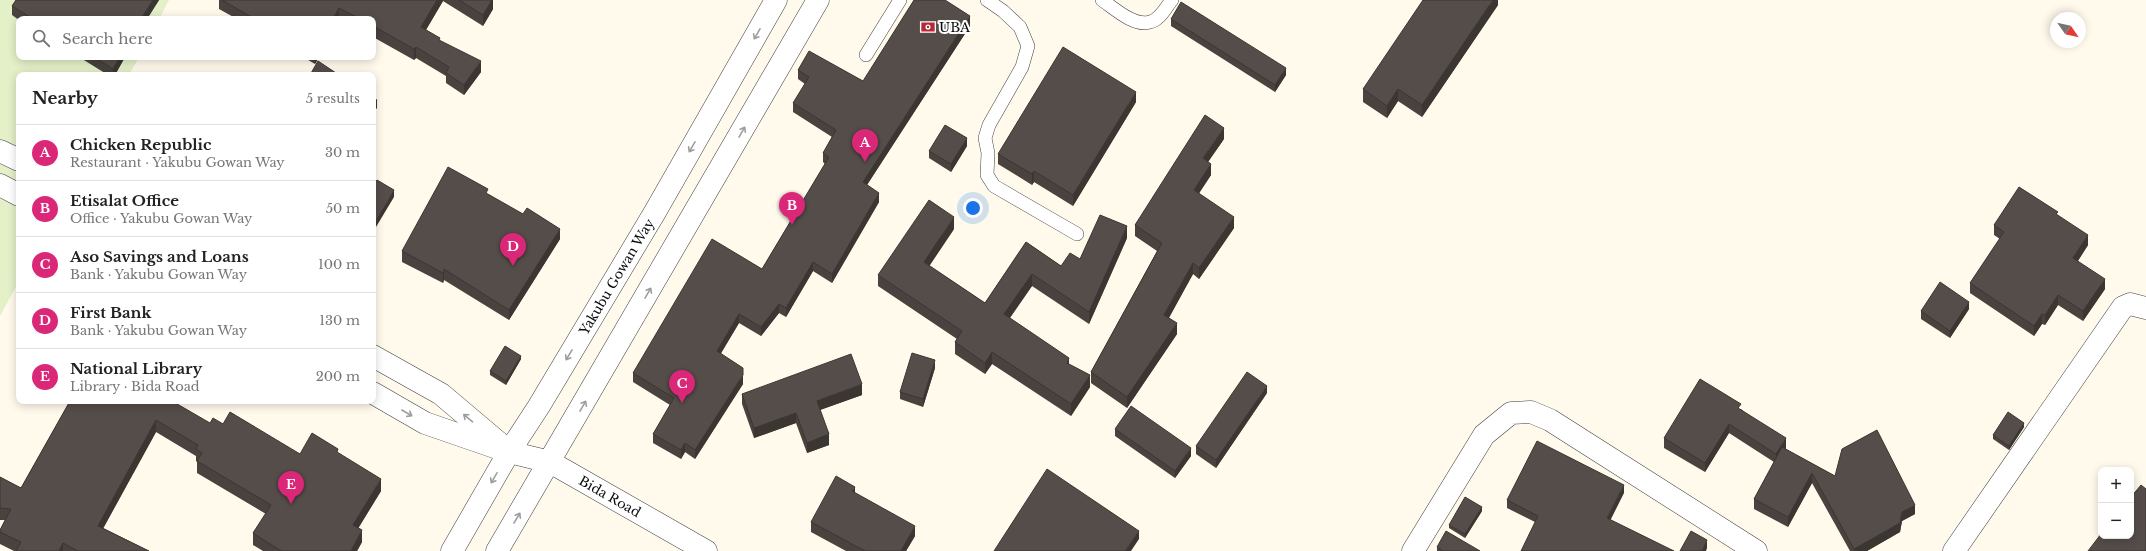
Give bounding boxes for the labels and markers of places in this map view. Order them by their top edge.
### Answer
bank icon: UBA [920,19,936,35]
place label: UBA [939,19,971,36]
pin: A [852,129,878,162]
pin: B [779,192,805,225]
pin: D [500,233,526,266]
pin: C [669,370,695,403]
pin: E [278,471,304,504]

